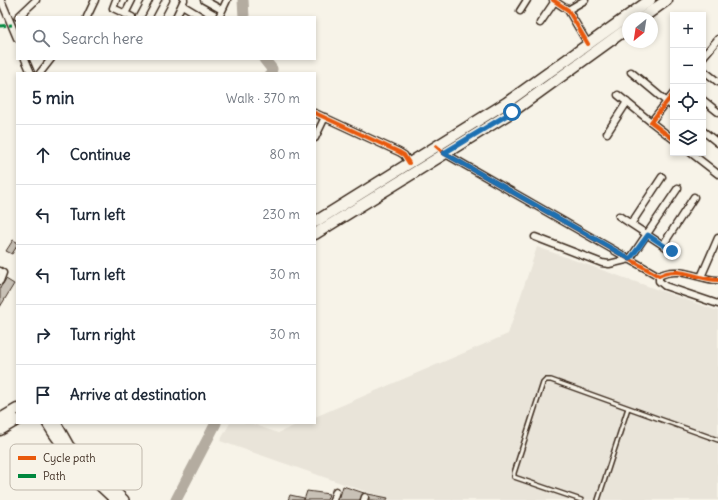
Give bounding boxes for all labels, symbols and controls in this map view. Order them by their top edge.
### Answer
north arrow [622,12,658,48]
map controls [670,12,706,156]
button: + [670,12,706,48]
search box [16,16,316,60]
icon: search [30,27,52,49]
text: Search here [62,29,143,48]
button: − [670,48,706,84]
button: locate [670,84,706,120]
text: 5 min [32,87,74,109]
text: Walk · 370 m [226,90,300,107]
route start [503,103,521,121]
button: layers [670,120,706,156]
icon: ahead [32,144,54,166]
text: Continue [70,145,131,164]
text: 80 m [269,146,300,163]
icon: left [32,204,54,226]
text: Turn left [70,205,125,224]
text: 230 m [262,206,300,223]
route end [663,242,681,260]
icon: left [32,264,54,286]
text: Turn left [70,265,125,284]
text: 30 m [270,266,300,283]
icon: right [32,324,54,346]
text: Turn right [70,325,135,344]
text: 30 m [270,326,300,343]
icon: arrive [32,384,54,406]
text: Arrive at destination [70,385,206,404]
legend [10,444,142,490]
text: Cycle path [43,451,96,465]
text: Path [43,469,66,483]

